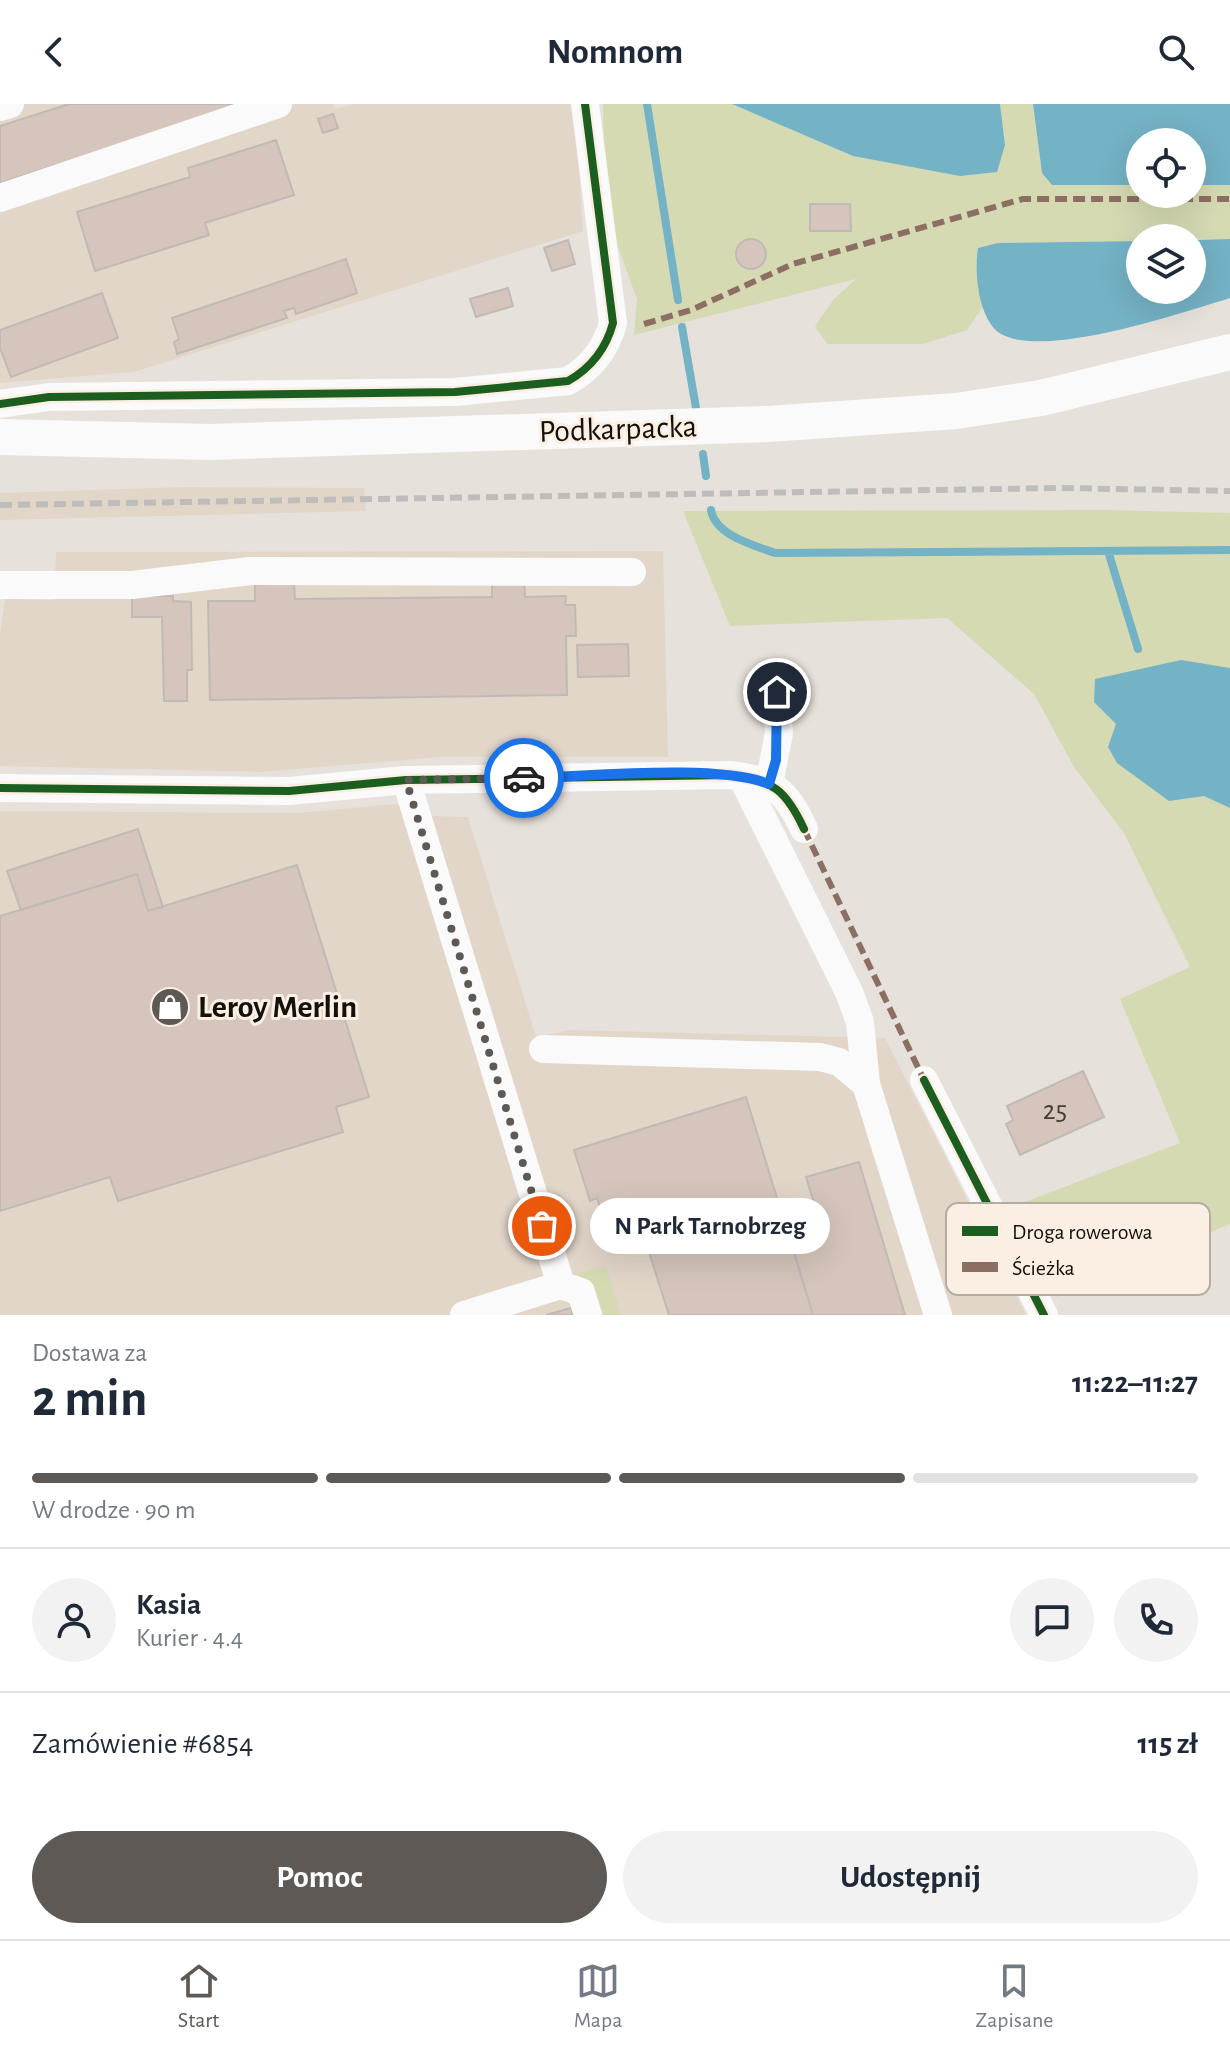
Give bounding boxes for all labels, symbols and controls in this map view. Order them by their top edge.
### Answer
icon: back [32,30,76,74]
icon: search [1154,30,1198,74]
text: Nomnom [547,34,683,70]
map controls [1126,128,1206,304]
button: locate [1126,128,1206,208]
button: layers [1126,224,1206,304]
street label: Podkarpacka [538,410,698,448]
pin [743,658,811,726]
icon: home [755,670,799,714]
courier [484,738,564,818]
icon: car [502,756,546,800]
shop icon: Leroy Merlin [149,986,191,1028]
place label: Leroy Merlin [198,991,357,1023]
house number: 25 [1043,1097,1067,1125]
pin [508,1192,576,1260]
callout: N Park Tarnobrzeg [590,1198,830,1254]
legend [946,1203,1210,1295]
icon: bag [520,1204,564,1248]
text: N Park Tarnobrzeg [614,1213,806,1239]
text: Droga rowerowa [1012,1221,1153,1243]
text: Ścieżka [1012,1255,1075,1279]
text: Dostawa za [32,1340,147,1366]
text: 11:22–11:27 [1072,1368,1198,1398]
text: 2 min [32,1373,147,1425]
text: W drodze · 90 m [32,1497,196,1523]
button: person [32,1578,116,1662]
button: chat [1010,1578,1094,1662]
button: phone [1114,1578,1198,1662]
text: Kasia [136,1590,201,1620]
text: Kurier · 4.4 [136,1625,243,1651]
text: Zamówienie #6854 [32,1729,253,1759]
text: 115 zł [1138,1729,1198,1759]
button: Pomoc [32,1831,607,1923]
button: Udostępnij [623,1831,1198,1923]
tab: Start [177,1959,221,2033]
tab: Mapa [574,1959,622,2033]
tab: Zapisane [976,1959,1053,2033]

